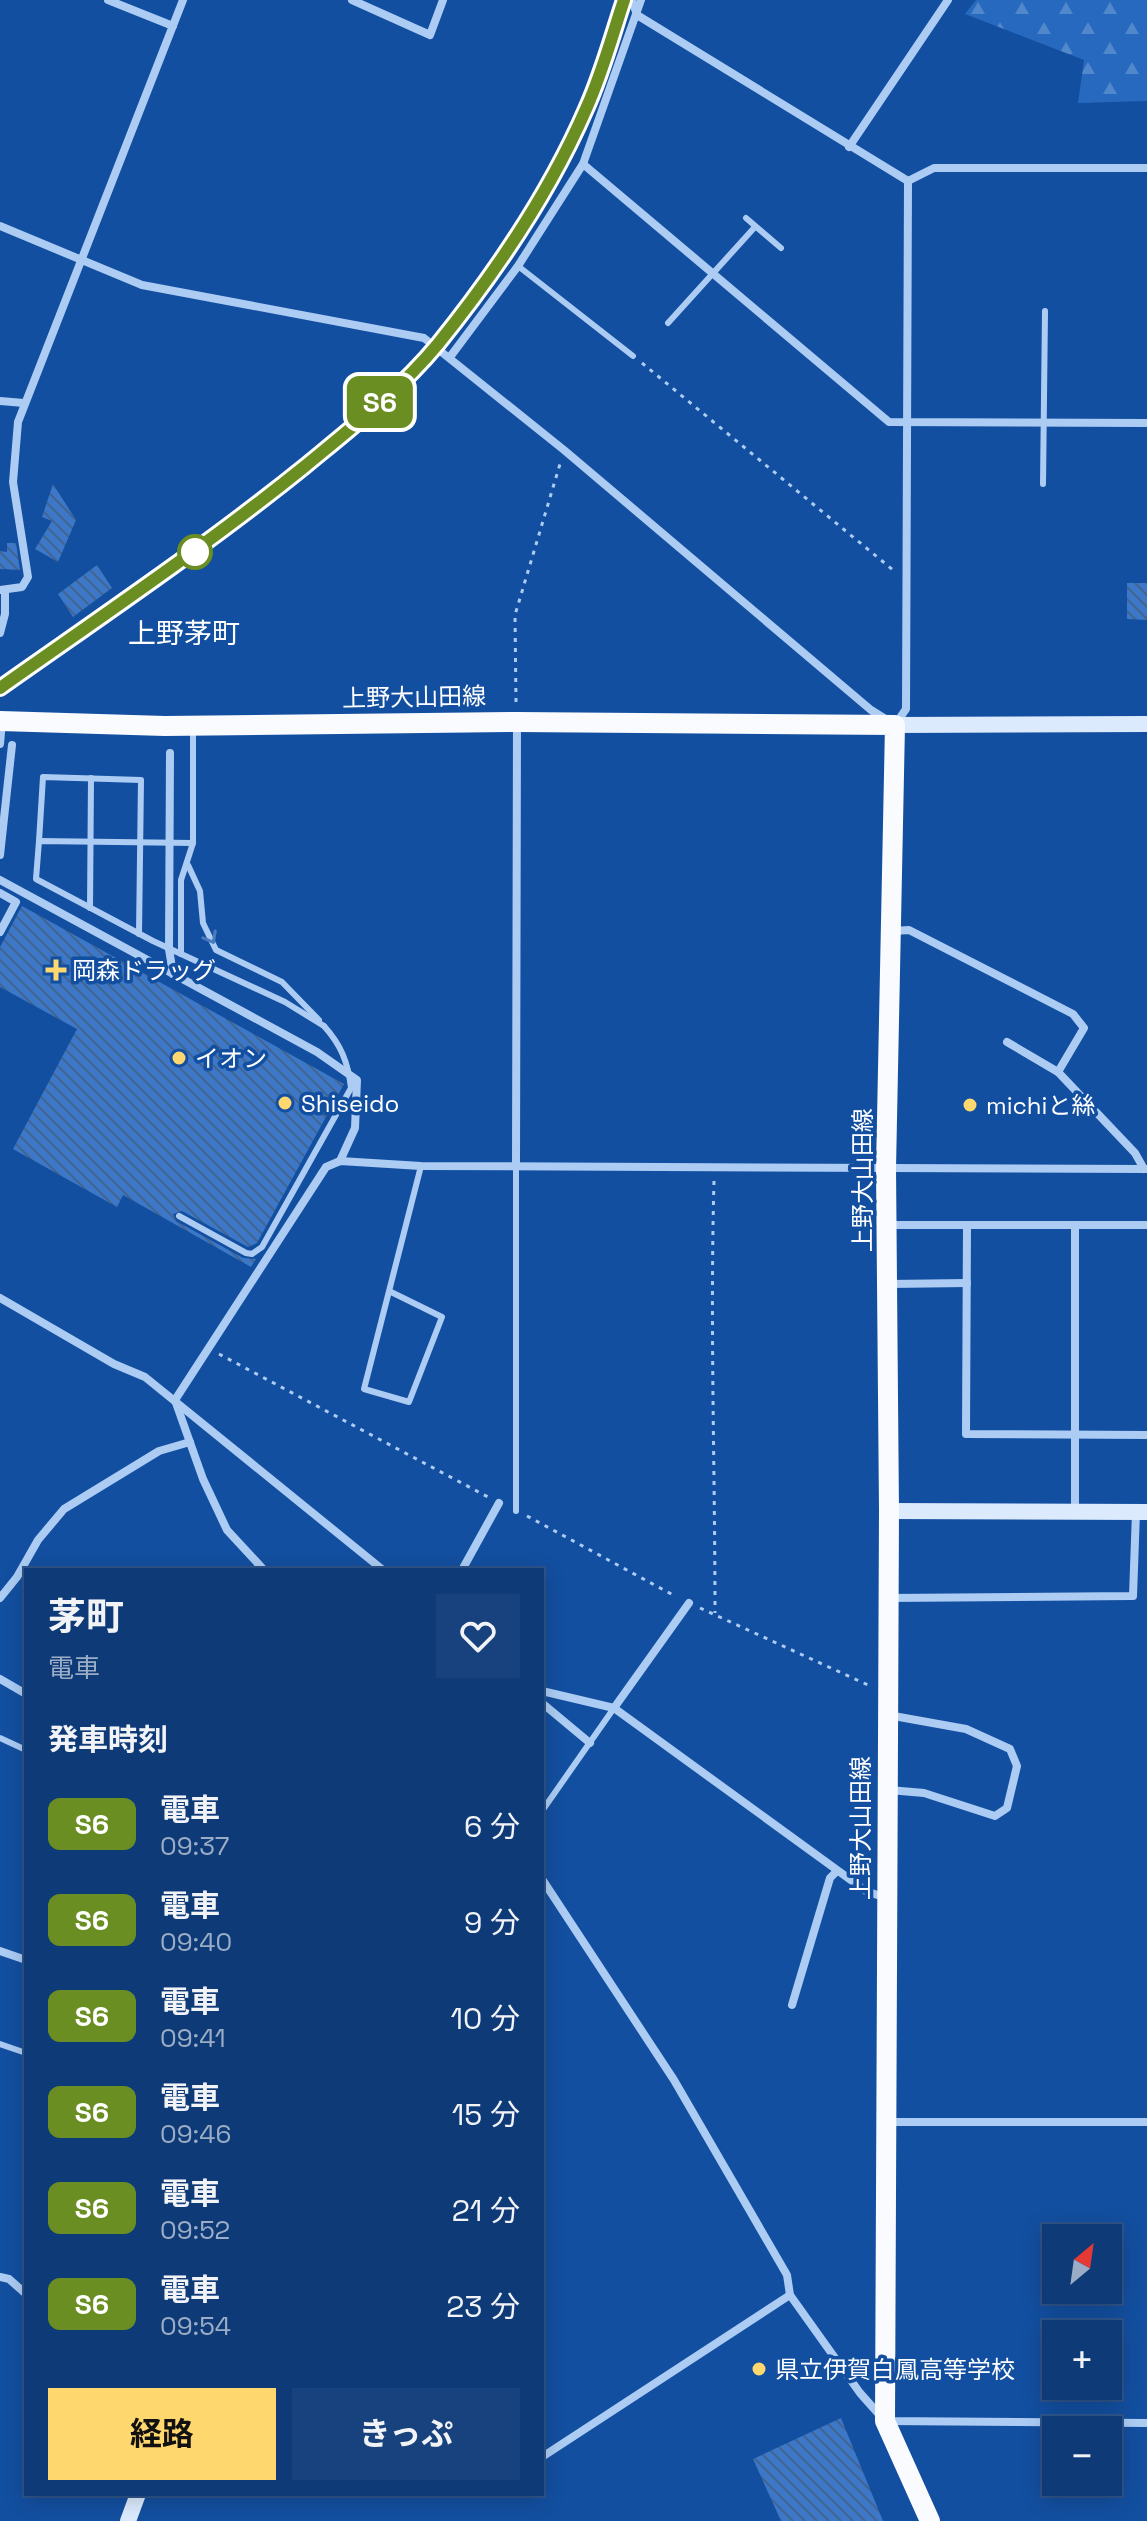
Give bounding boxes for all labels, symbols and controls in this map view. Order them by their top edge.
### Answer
line badge: S6 [344,376,416,428]
text: S6 [363,384,397,420]
unlabelled marker [178,535,212,569]
district label: 上野茅町 [128,615,240,651]
street label: 上野大山田線 [342,680,486,714]
one-way arrow [202,930,217,944]
place label: 岡森ドラッグ [72,955,216,986]
marker: 岡森ドラッグ [47,961,65,979]
place label: イオン [195,1043,267,1074]
marker: イオン [170,1049,188,1067]
place label: Shiseido [301,1088,399,1119]
place label: michiと絲 [986,1090,1095,1121]
marker: Shiseido [276,1094,294,1112]
marker: michiと絲 [961,1096,979,1114]
street label: 上野大山田線 [847,1108,878,1252]
text: 茅町 [48,1593,124,1641]
button: heart [436,1594,520,1678]
text: 電車 [48,1651,100,1685]
text: 発車時刻 [48,1720,168,1759]
street label: 上野大山田線 [845,1756,876,1900]
text: 電車 [160,1790,220,1829]
text: S6 [75,1806,109,1842]
text: 6 分 [464,1807,520,1846]
text: 09:37 [160,1829,230,1863]
text: 電車 [160,1886,220,1925]
text: S6 [75,1902,109,1938]
text: 9 分 [464,1903,520,1942]
text: 09:40 [160,1925,232,1959]
text: 電車 [160,1982,220,2021]
text: S6 [75,1998,109,2034]
text: 10 分 [451,1999,520,2038]
text: 09:41 [160,2021,226,2055]
text: 電車 [160,2078,220,2117]
text: S6 [75,2094,109,2130]
text: 15 分 [452,2095,520,2134]
text: 09:46 [160,2117,231,2151]
text: 電車 [160,2174,220,2213]
text: S6 [75,2190,109,2226]
text: 21 分 [452,2191,520,2230]
text: 09:52 [160,2213,230,2247]
north arrow [1042,2224,1122,2304]
map controls [1042,2224,1122,2496]
text: 電車 [160,2270,220,2309]
text: S6 [75,2286,109,2322]
text: 23 分 [446,2287,520,2326]
text: 09:54 [160,2309,231,2343]
button: + [1042,2320,1122,2400]
place label: 県立伊賀白鳳高等学校 [775,2354,1015,2385]
marker: 県立伊賀白鳳高等学校 [750,2360,768,2378]
button: 経路 [48,2388,276,2480]
button: きっぷ [292,2388,520,2480]
button: − [1042,2416,1122,2496]

